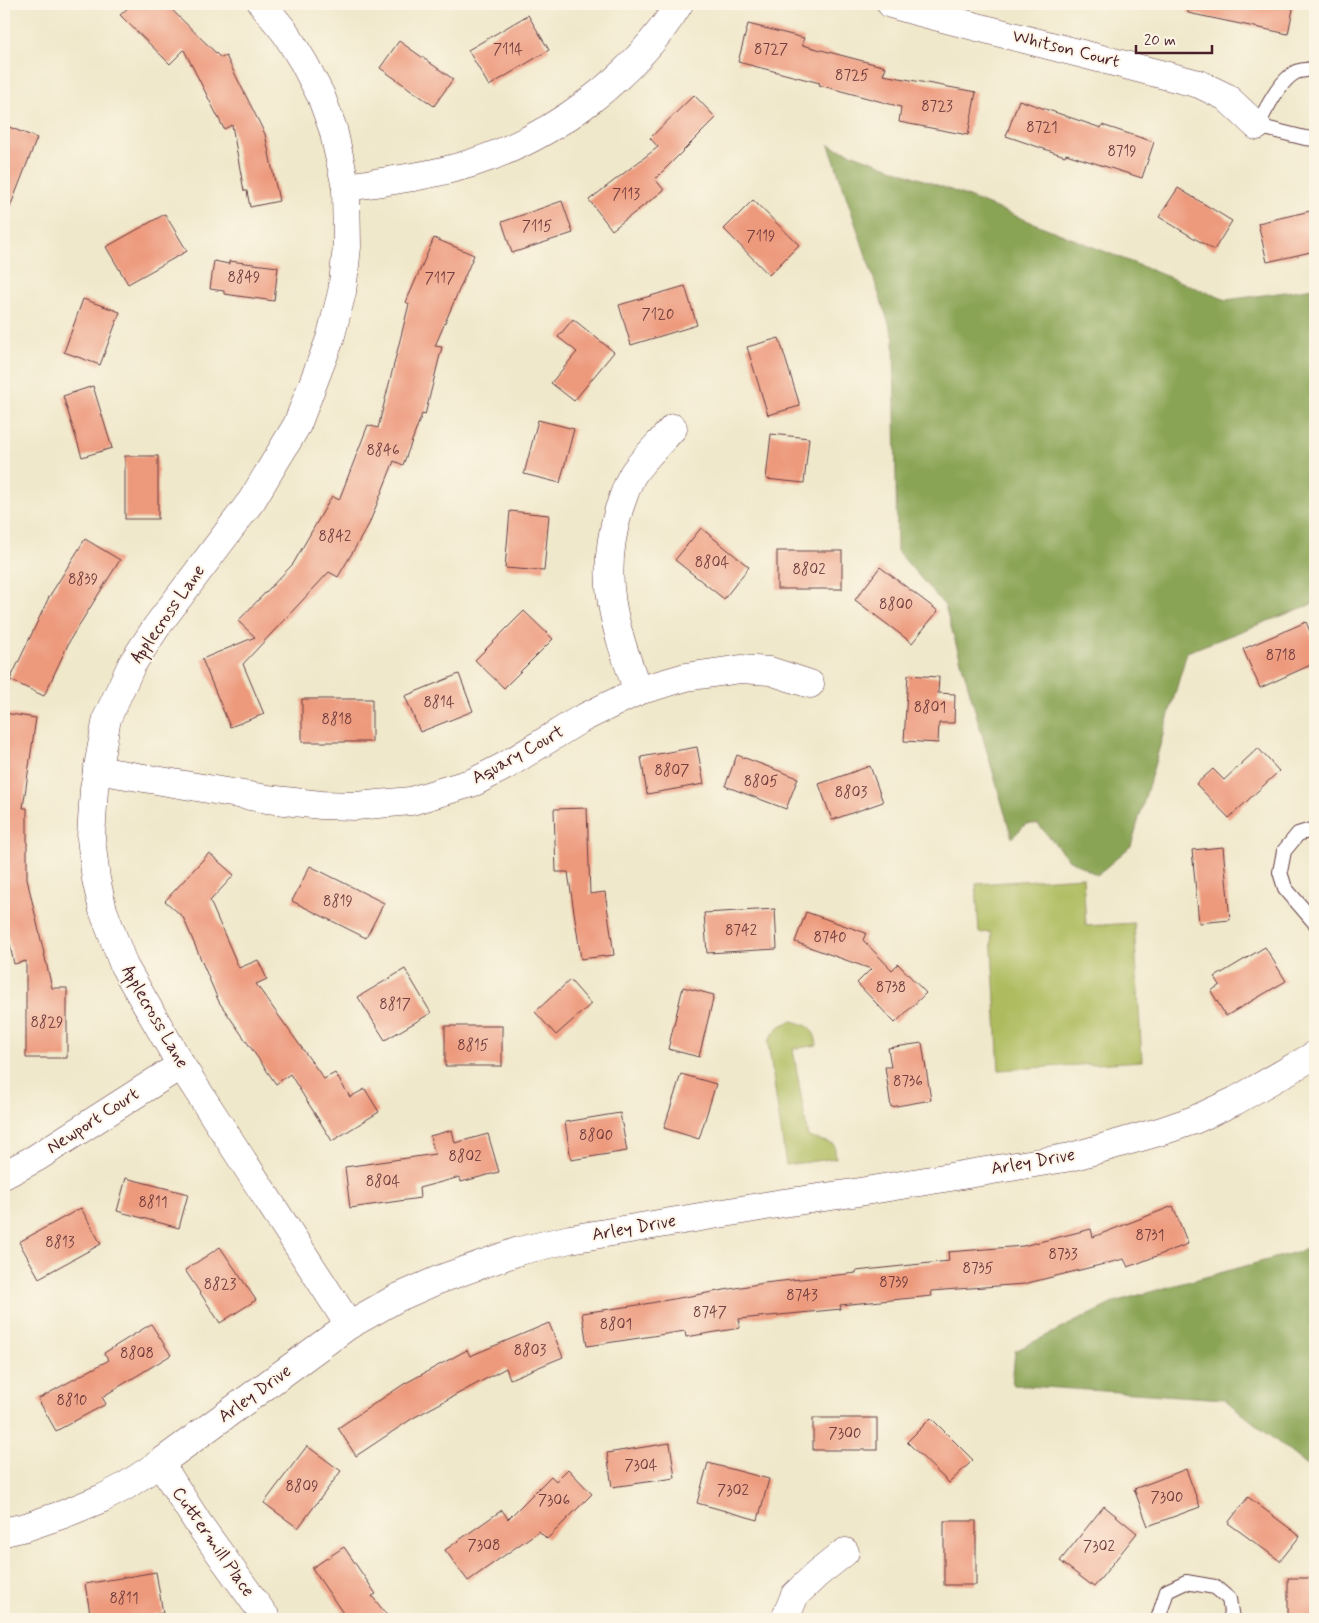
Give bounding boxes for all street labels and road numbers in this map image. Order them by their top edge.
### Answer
street label: Whitson Court [1010,24,1123,74]
street label: Applecross Lane [125,560,212,669]
street label: Aquary Court [468,720,568,790]
street label: Applecross Lane [115,961,194,1073]
street label: Newport Court [42,1082,144,1160]
street label: Arley Drive [989,1143,1077,1181]
street label: Arley Drive [590,1209,678,1247]
street label: Arley Drive [213,1359,297,1429]
street label: Cuttermill Place [166,1482,260,1602]

